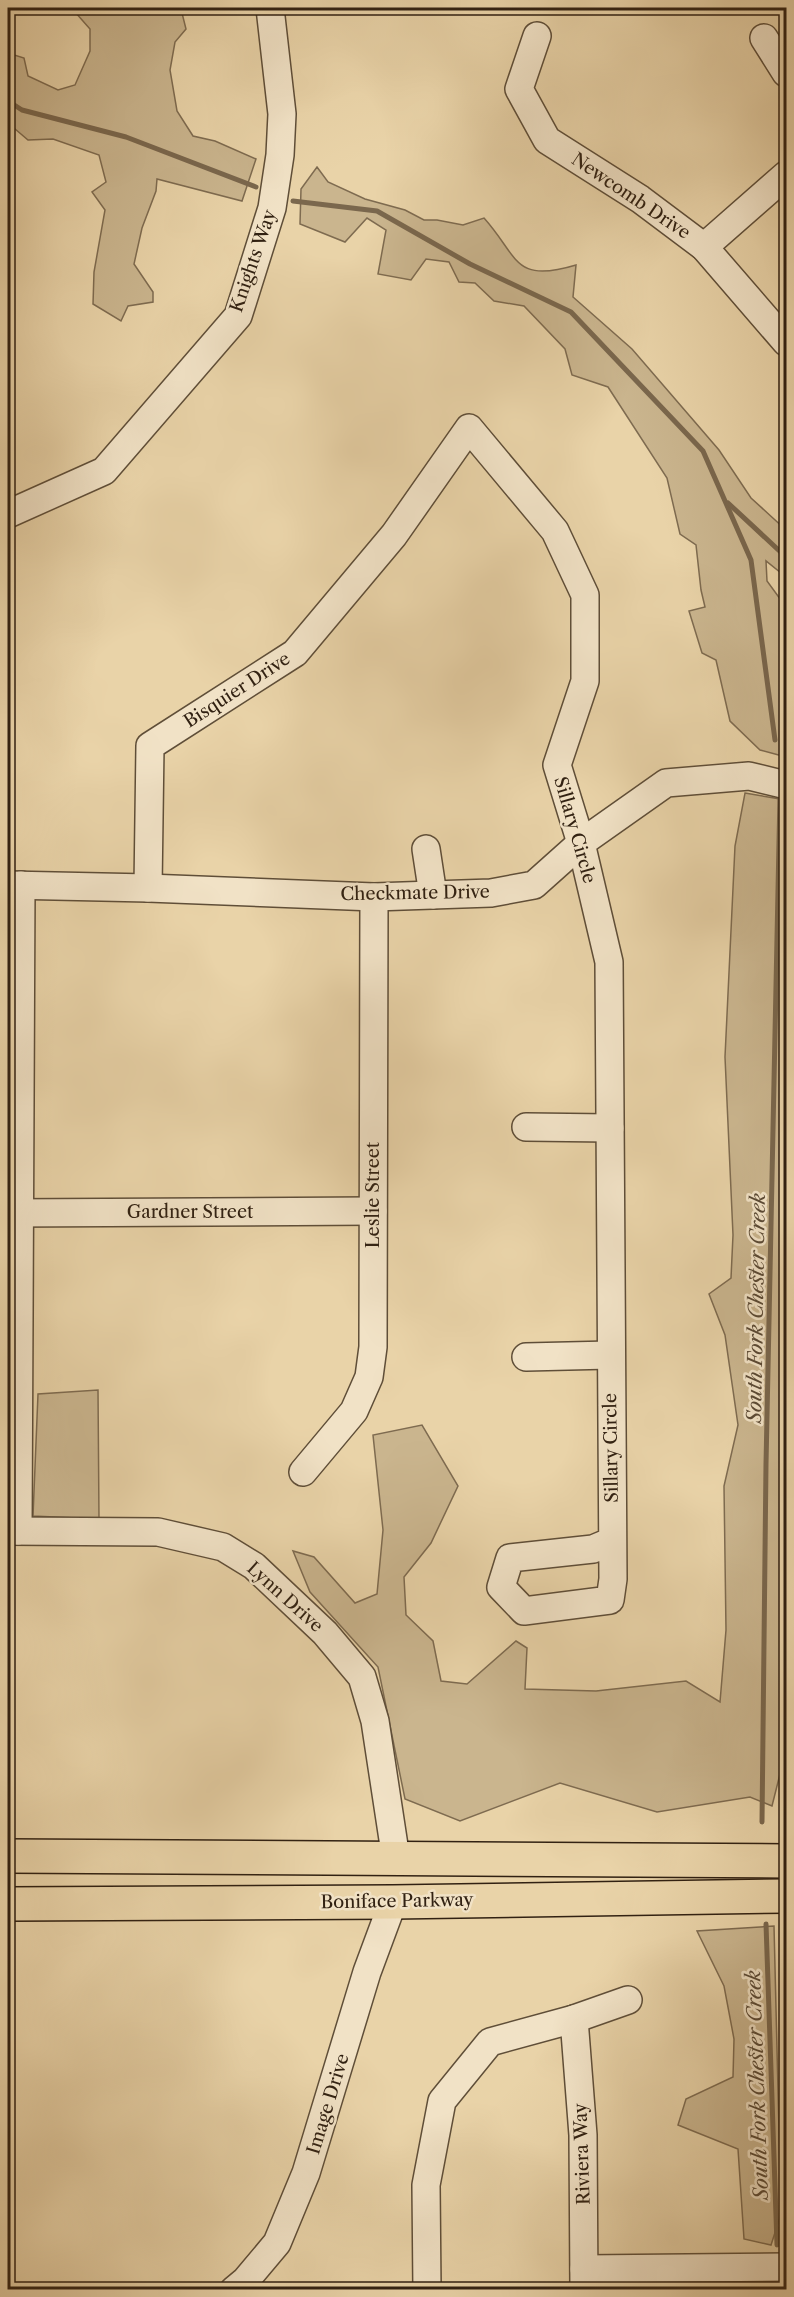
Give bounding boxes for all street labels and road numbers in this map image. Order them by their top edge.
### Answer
street label: Newcomb Drive [568,148,694,244]
street label: Knights Way [225,206,281,315]
street label: Bisquier Drive [180,648,294,732]
street label: Sillary Circle [549,774,601,886]
street label: Checkmate Drive [340,881,490,905]
street label: Leslie Street [362,1141,384,1248]
street label: Gardner Street [127,1201,254,1223]
street label: Sillary Circle [599,1393,623,1503]
street label: Lynn Drive [242,1557,328,1637]
street label: Boniface Parkway [320,1889,475,1913]
street label: Image Drive [302,2051,354,2157]
street label: Riviera Way [569,2102,595,2205]

